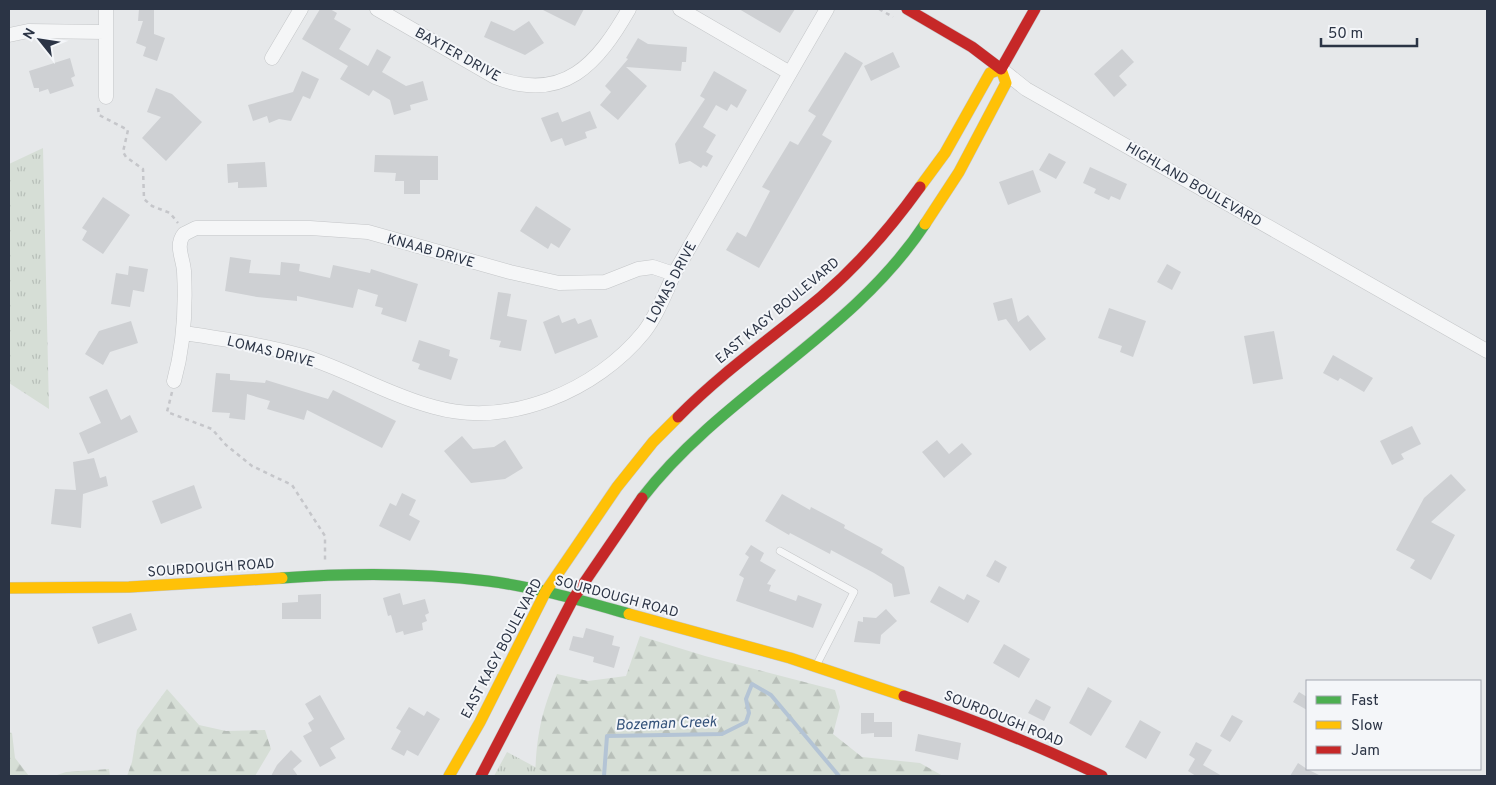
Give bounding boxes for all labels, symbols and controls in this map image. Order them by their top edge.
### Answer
north arrow [15,15,65,65]
scale bar [1321,15,1417,47]
street label: BAXTER DRIVE [411,25,503,86]
text: 50 m [1328,25,1363,44]
text: N [20,26,40,43]
street label: HIGHLAND BOULEVARD [1122,139,1264,231]
street label: KNAAB DRIVE [385,231,476,272]
street label: LOMAS DRIVE [644,239,701,326]
street label: EAST KAGY BOULEVARD [713,254,843,368]
street label: LOMAS DRIVE [225,333,316,372]
street label: SOURDOUGH ROAD [147,556,275,581]
street label: SOURDOUGH ROAD [553,573,680,622]
street label: EAST KAGY BOULEVARD [458,576,547,722]
legend [1306,680,1481,770]
street label: SOURDOUGH ROAD [941,688,1066,751]
text: Fast [1351,692,1379,711]
water label: Bozeman Creek [615,713,718,736]
text: Slow [1351,717,1383,736]
text: Jam [1351,742,1380,761]

